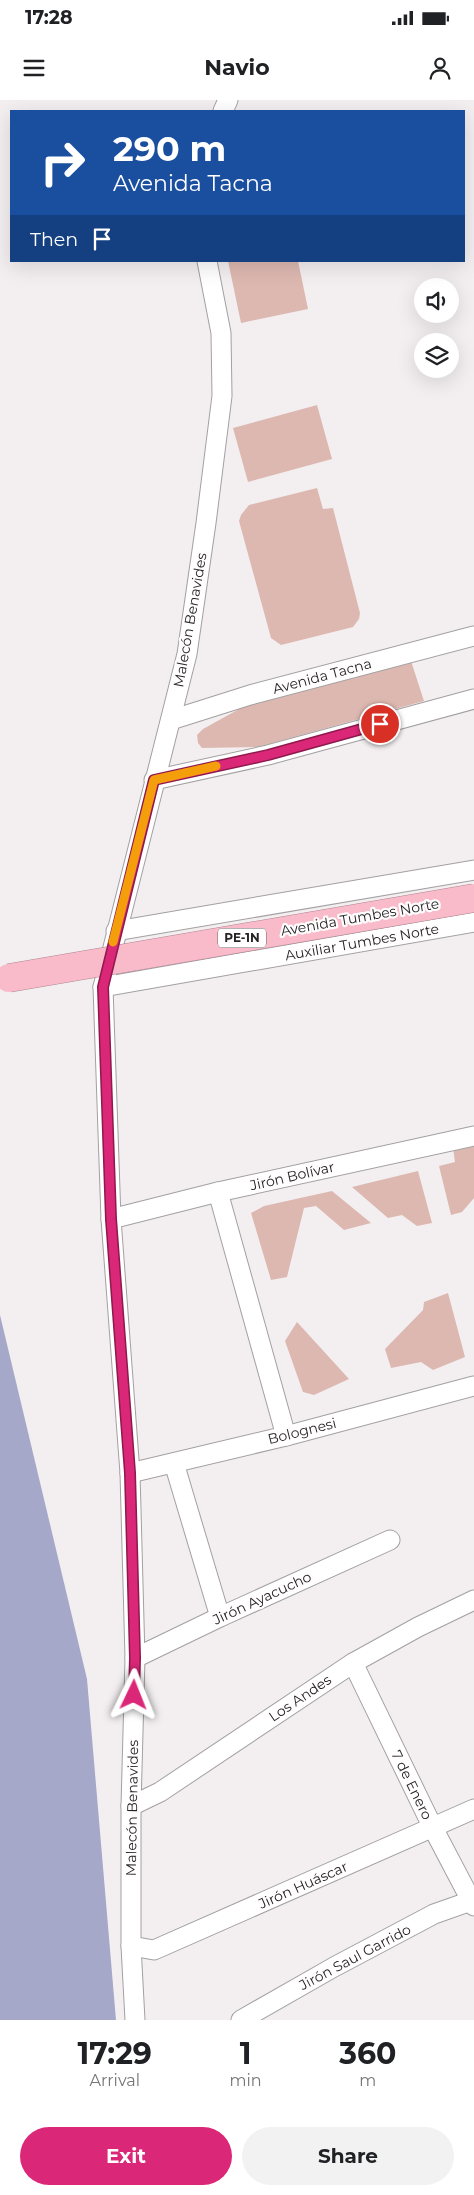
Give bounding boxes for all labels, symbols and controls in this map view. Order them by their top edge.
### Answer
text: 17:28 [25,6,73,29]
icon: menu [20,54,48,82]
text: Navio [204,54,270,81]
icon: person [426,54,454,82]
text: 290 m [113,127,226,170]
icon: right [30,130,95,195]
text: Avenida Tacna [113,170,273,197]
icon: arrive [88,225,116,253]
text: Then [30,228,78,251]
map controls [414,278,459,378]
button: sound [414,278,459,323]
button: layers [414,333,459,378]
street label: Malecón Benavides [169,551,211,689]
street label: Avenida Tacna [271,654,373,698]
pin [359,703,401,745]
icon: arrive [366,710,394,738]
street label: Avenida Tumbes Norte [279,894,441,940]
street label: Auxiliar Tumbes Norte [284,920,440,964]
road number: PE-1N [218,928,266,948]
street label: Jirón Bolívar [247,1157,336,1195]
street label: Bolognesi [266,1414,338,1448]
street label: Jirón Ayacucho [209,1567,314,1629]
position arrow [107,1668,159,1720]
street label: Los Andes [265,1670,335,1726]
street label: Malecón Benavides [122,1740,142,1876]
street label: 7 de Enero [387,1747,437,1823]
street label: Jirón Huáscar [255,1857,351,1913]
street label: Jirón Saul Garrido [295,1920,414,1995]
text: 17:29 [78,2035,152,2072]
text: 1 [240,2035,251,2072]
text: 360 [339,2035,396,2072]
text: Arrival [90,2071,140,2090]
text: min [230,2071,262,2090]
text: m [359,2071,376,2090]
button: Exit [20,2127,232,2185]
button: Share [242,2127,454,2185]

